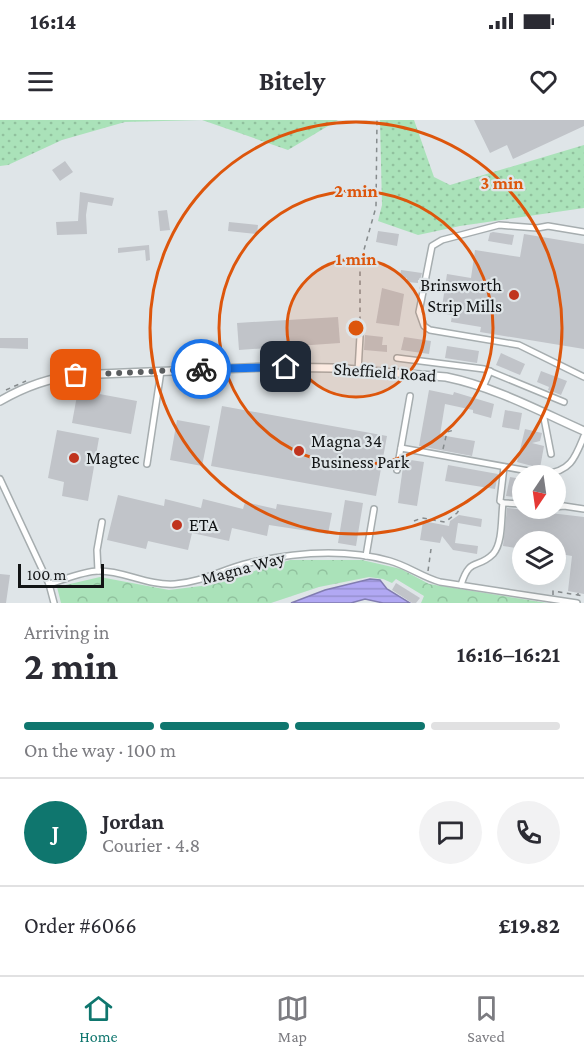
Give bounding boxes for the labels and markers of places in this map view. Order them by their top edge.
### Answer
place label: Brinsworth Strip Mills [420,275,502,316]
marker: Brinsworth Strip Mills [507,288,521,302]
centre of rings [346,318,366,338]
pin [260,341,311,392]
pin [50,349,101,400]
place label: Magna 34 Business Park [311,431,410,472]
marker: Magna 34 Business Park [292,444,306,458]
place label: Magtec [86,448,140,468]
marker: Magtec [67,451,81,465]
place label: ETA [189,515,219,535]
marker: ETA [170,518,184,532]

